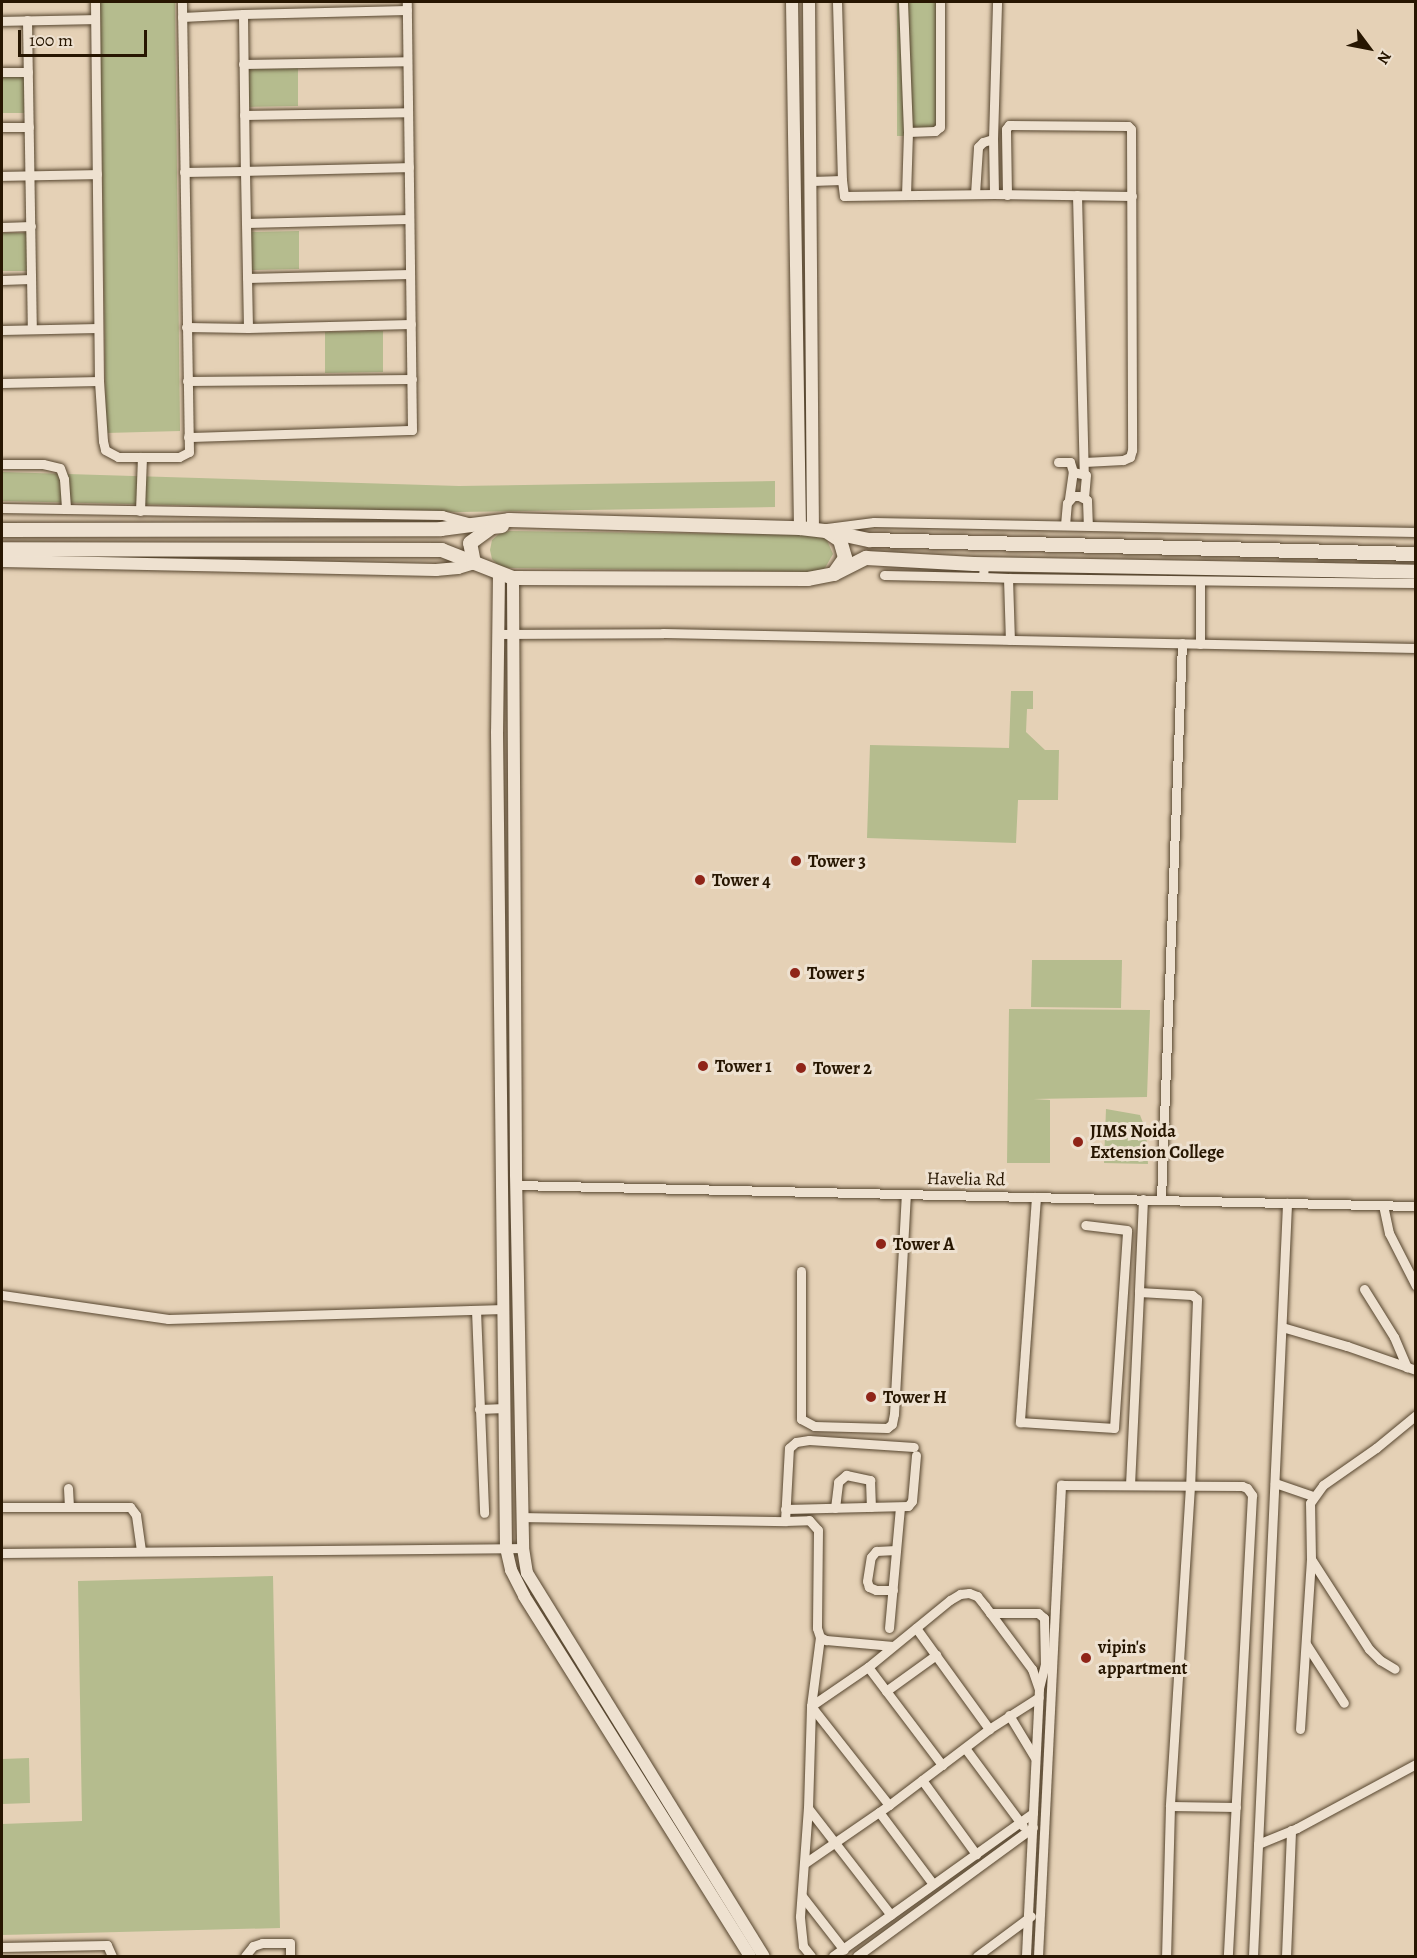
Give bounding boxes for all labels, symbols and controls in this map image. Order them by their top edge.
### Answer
scale bar [21,18,150,56]
north arrow [1339,18,1399,78]
text: 100 m [29,28,73,52]
text: N [1372,47,1397,68]
place label: Tower 3 [808,850,866,872]
marker: Tower 3 [789,854,803,868]
place label: Tower 4 [712,869,771,891]
marker: Tower 4 [693,873,707,887]
place label: Tower 5 [807,962,865,984]
marker: Tower 5 [788,966,802,980]
place label: Tower 1 [715,1055,772,1077]
place label: Tower 2 [813,1057,872,1079]
marker: Tower 1 [696,1059,710,1073]
marker: Tower 2 [794,1061,808,1075]
place label: JIMS Noida Extension College [1090,1121,1224,1164]
marker: JIMS Noida Extension College [1071,1135,1085,1149]
street label: Havelia Rd [927,1168,1005,1190]
place label: Tower A [893,1233,955,1255]
marker: Tower A [874,1237,888,1251]
place label: Tower H [883,1386,947,1408]
marker: Tower H [864,1390,878,1404]
place label: vipin's appartment [1098,1637,1188,1680]
marker: vipin's appartment [1079,1651,1093,1665]

